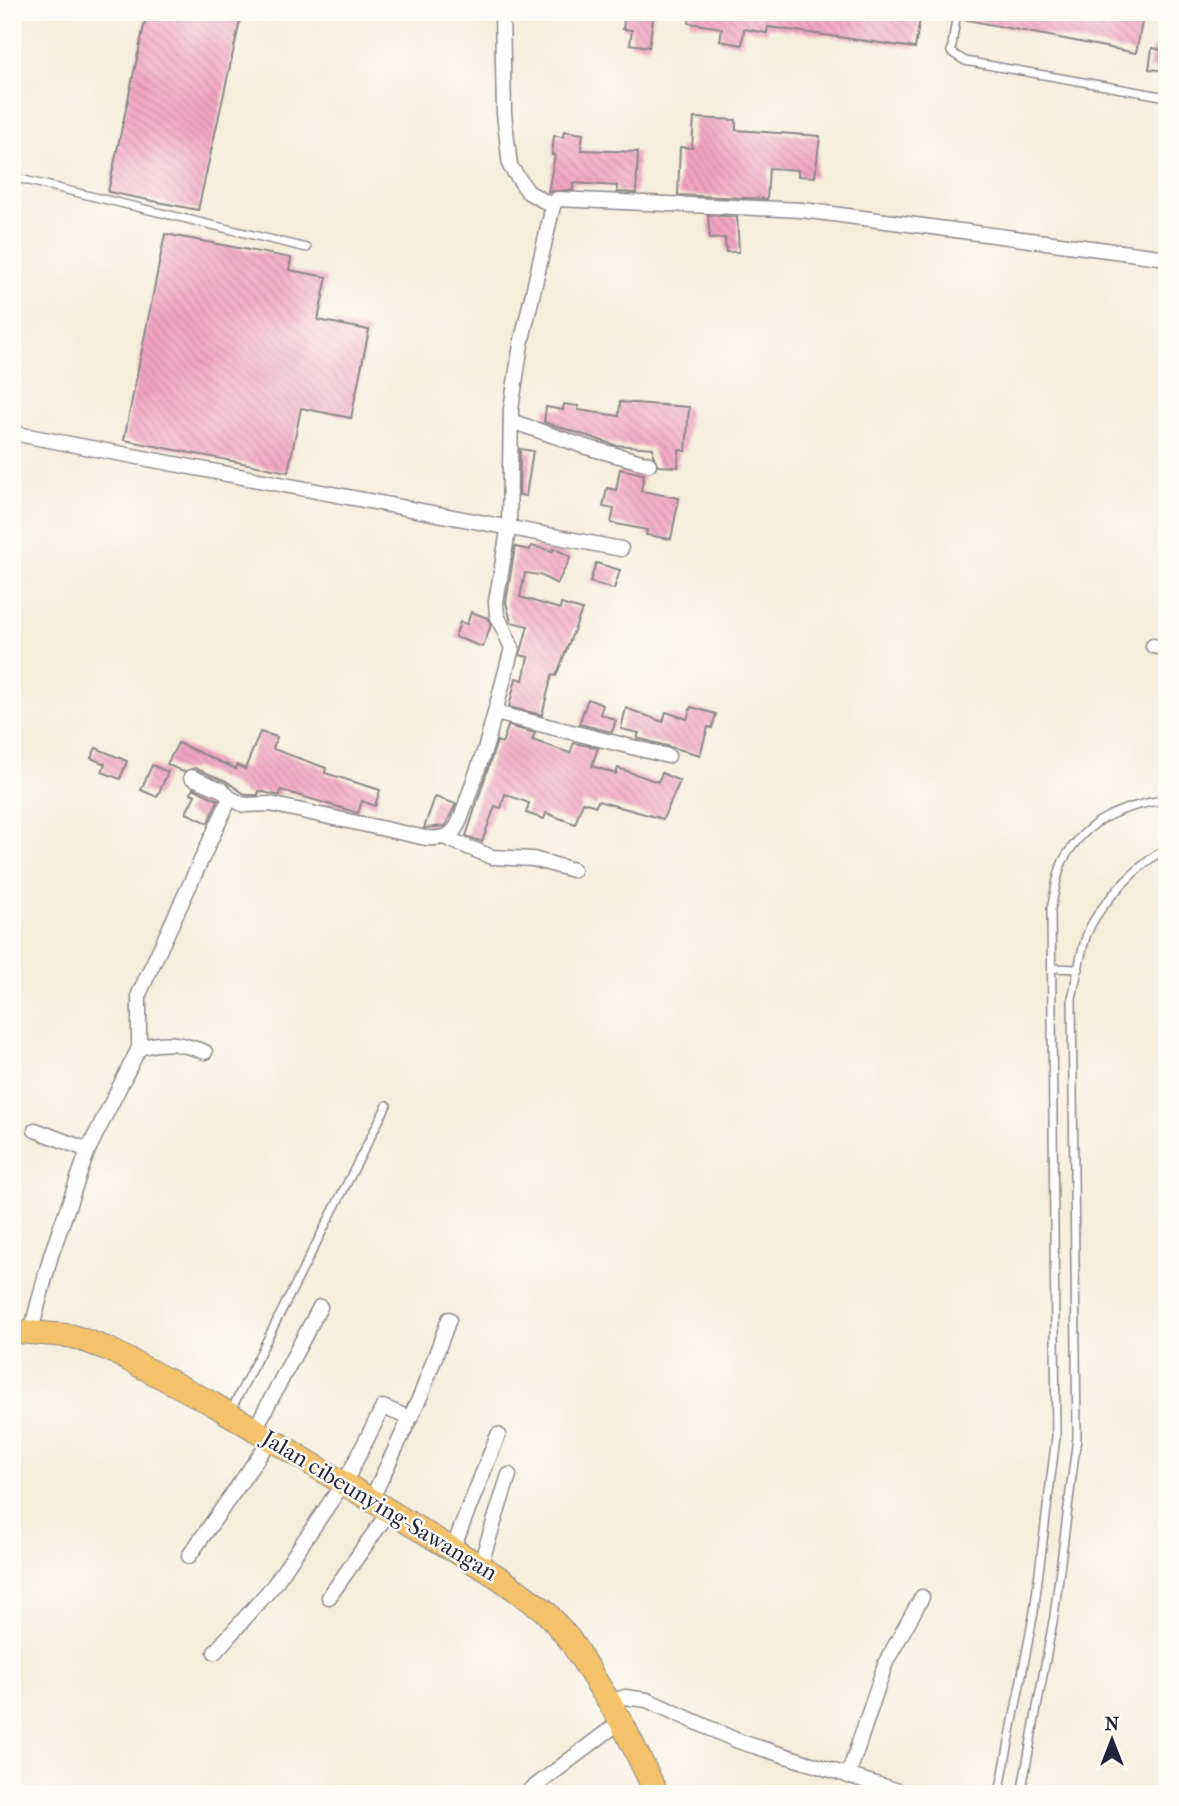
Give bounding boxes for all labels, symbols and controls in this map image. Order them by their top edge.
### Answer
street label: Jalan cibeunying-Sawangan [256,1423,503,1587]
north arrow [1078,1704,1148,1774]
text: N [1105,1713,1120,1735]

